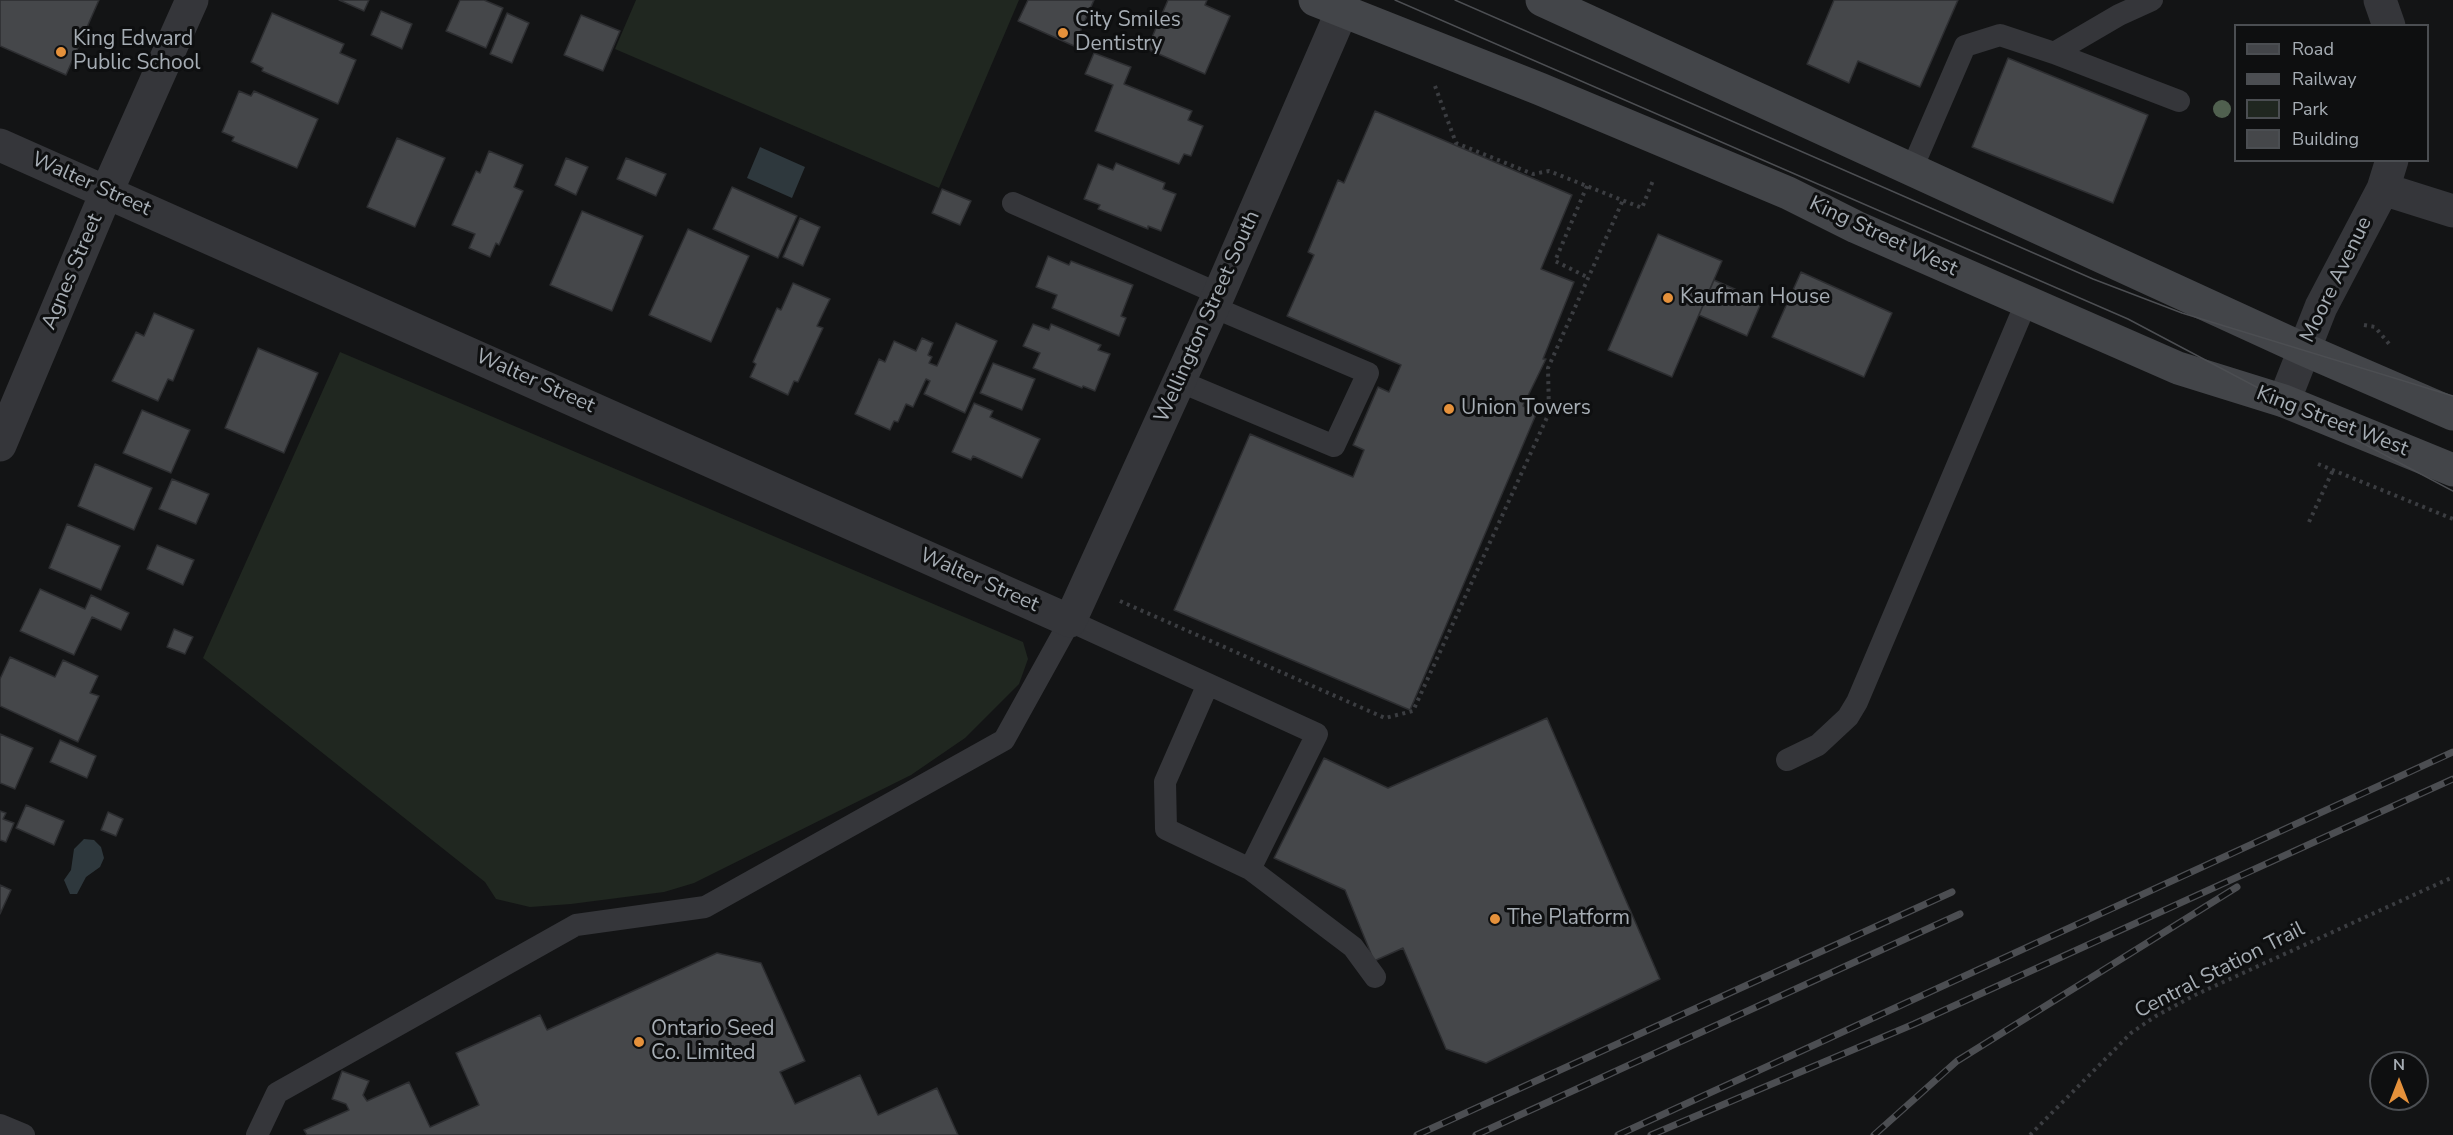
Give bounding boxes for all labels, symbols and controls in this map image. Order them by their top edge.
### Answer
place label: City Smiles Dentistry [1075,8,1181,58]
legend [2234,24,2429,162]
marker: City Smiles Dentistry [1056,26,1070,40]
place label: King Edward Public School [73,27,201,77]
text: Road [2292,37,2334,61]
marker: King Edward Public School [54,45,68,59]
text: Railway [2292,67,2357,91]
text: Park [2292,97,2328,121]
text: Building [2292,127,2359,151]
street label: Walter Street [28,148,154,222]
street label: King Street West [1805,192,1961,282]
street label: Wellington Street South [1150,207,1266,427]
street label: Agnes Street [37,210,109,334]
street label: Moore Avenue [2296,213,2378,347]
place label: Kaufman House [1680,285,1830,311]
marker: Kaufman House [1661,291,1675,305]
street label: Walter Street [472,345,598,419]
street label: King Street West [2252,381,2412,463]
place label: Union Towers [1461,396,1591,422]
marker: Union Towers [1442,402,1456,416]
street label: Walter Street [916,544,1042,618]
place label: The Platform [1507,906,1630,932]
marker: The Platform [1488,912,1502,926]
street label: Central Station Trail [2131,917,2309,1025]
place label: Ontario Seed Co. Limited [651,1017,774,1067]
marker: Ontario Seed Co. Limited [632,1035,646,1049]
north arrow [2369,1051,2429,1111]
text: N [2393,1054,2405,1076]

